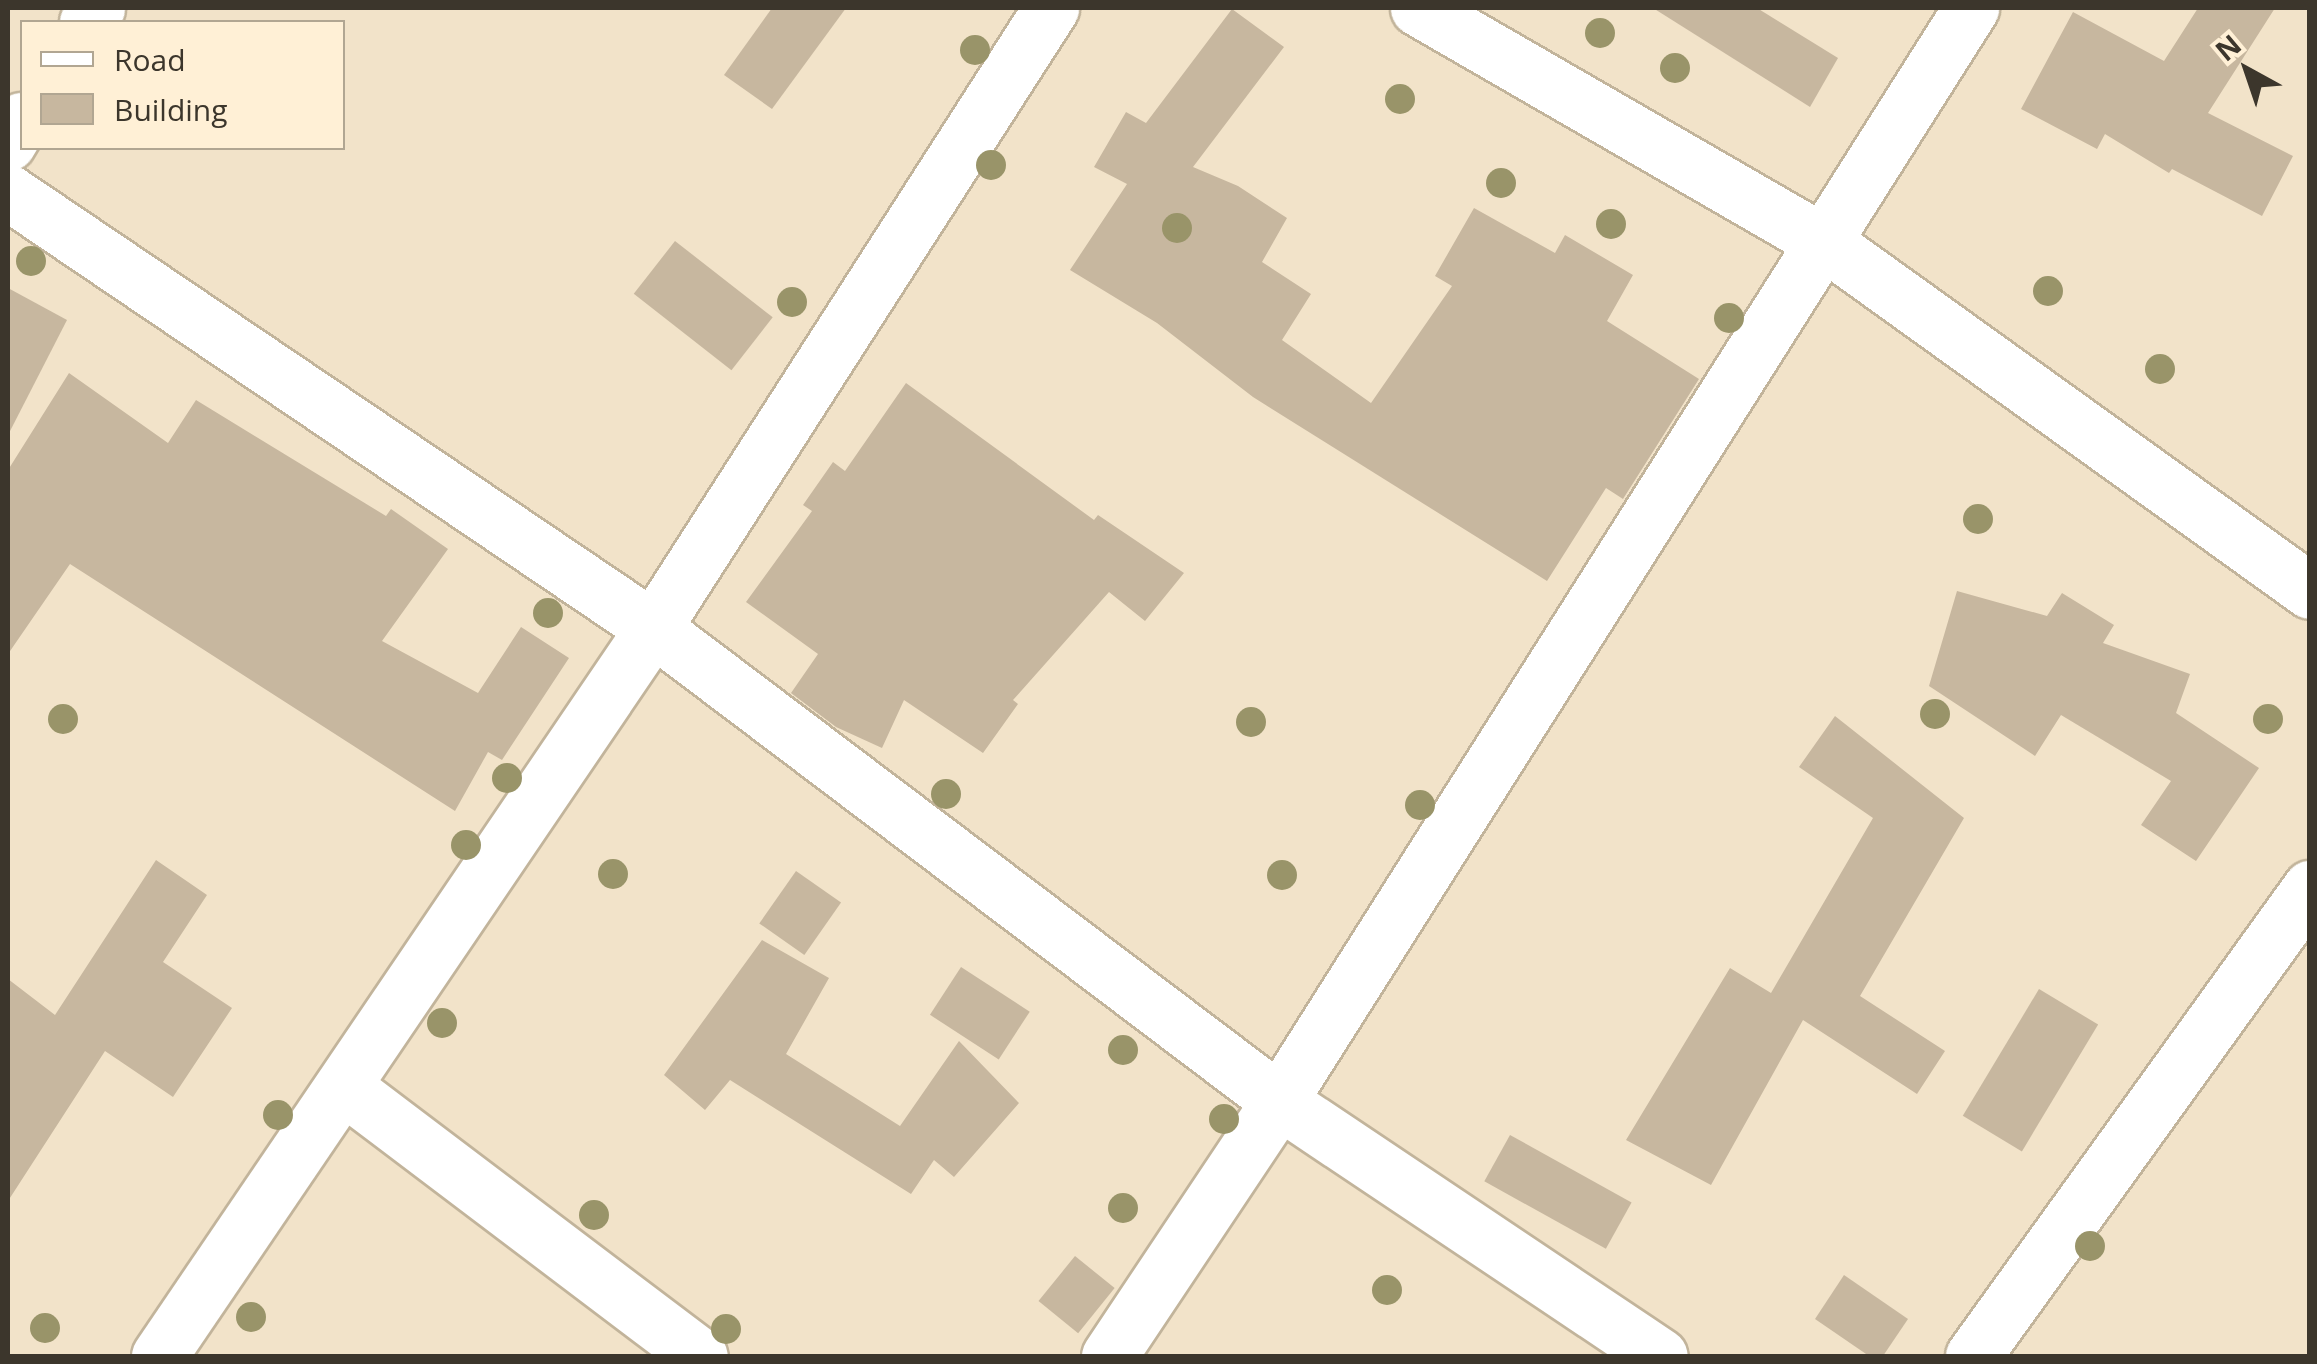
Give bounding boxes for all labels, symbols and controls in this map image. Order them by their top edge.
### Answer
legend [20,20,345,150]
north arrow [2197,20,2297,120]
text: N [2207,25,2249,69]
text: Road [114,39,186,80]
text: Building [114,89,228,130]

